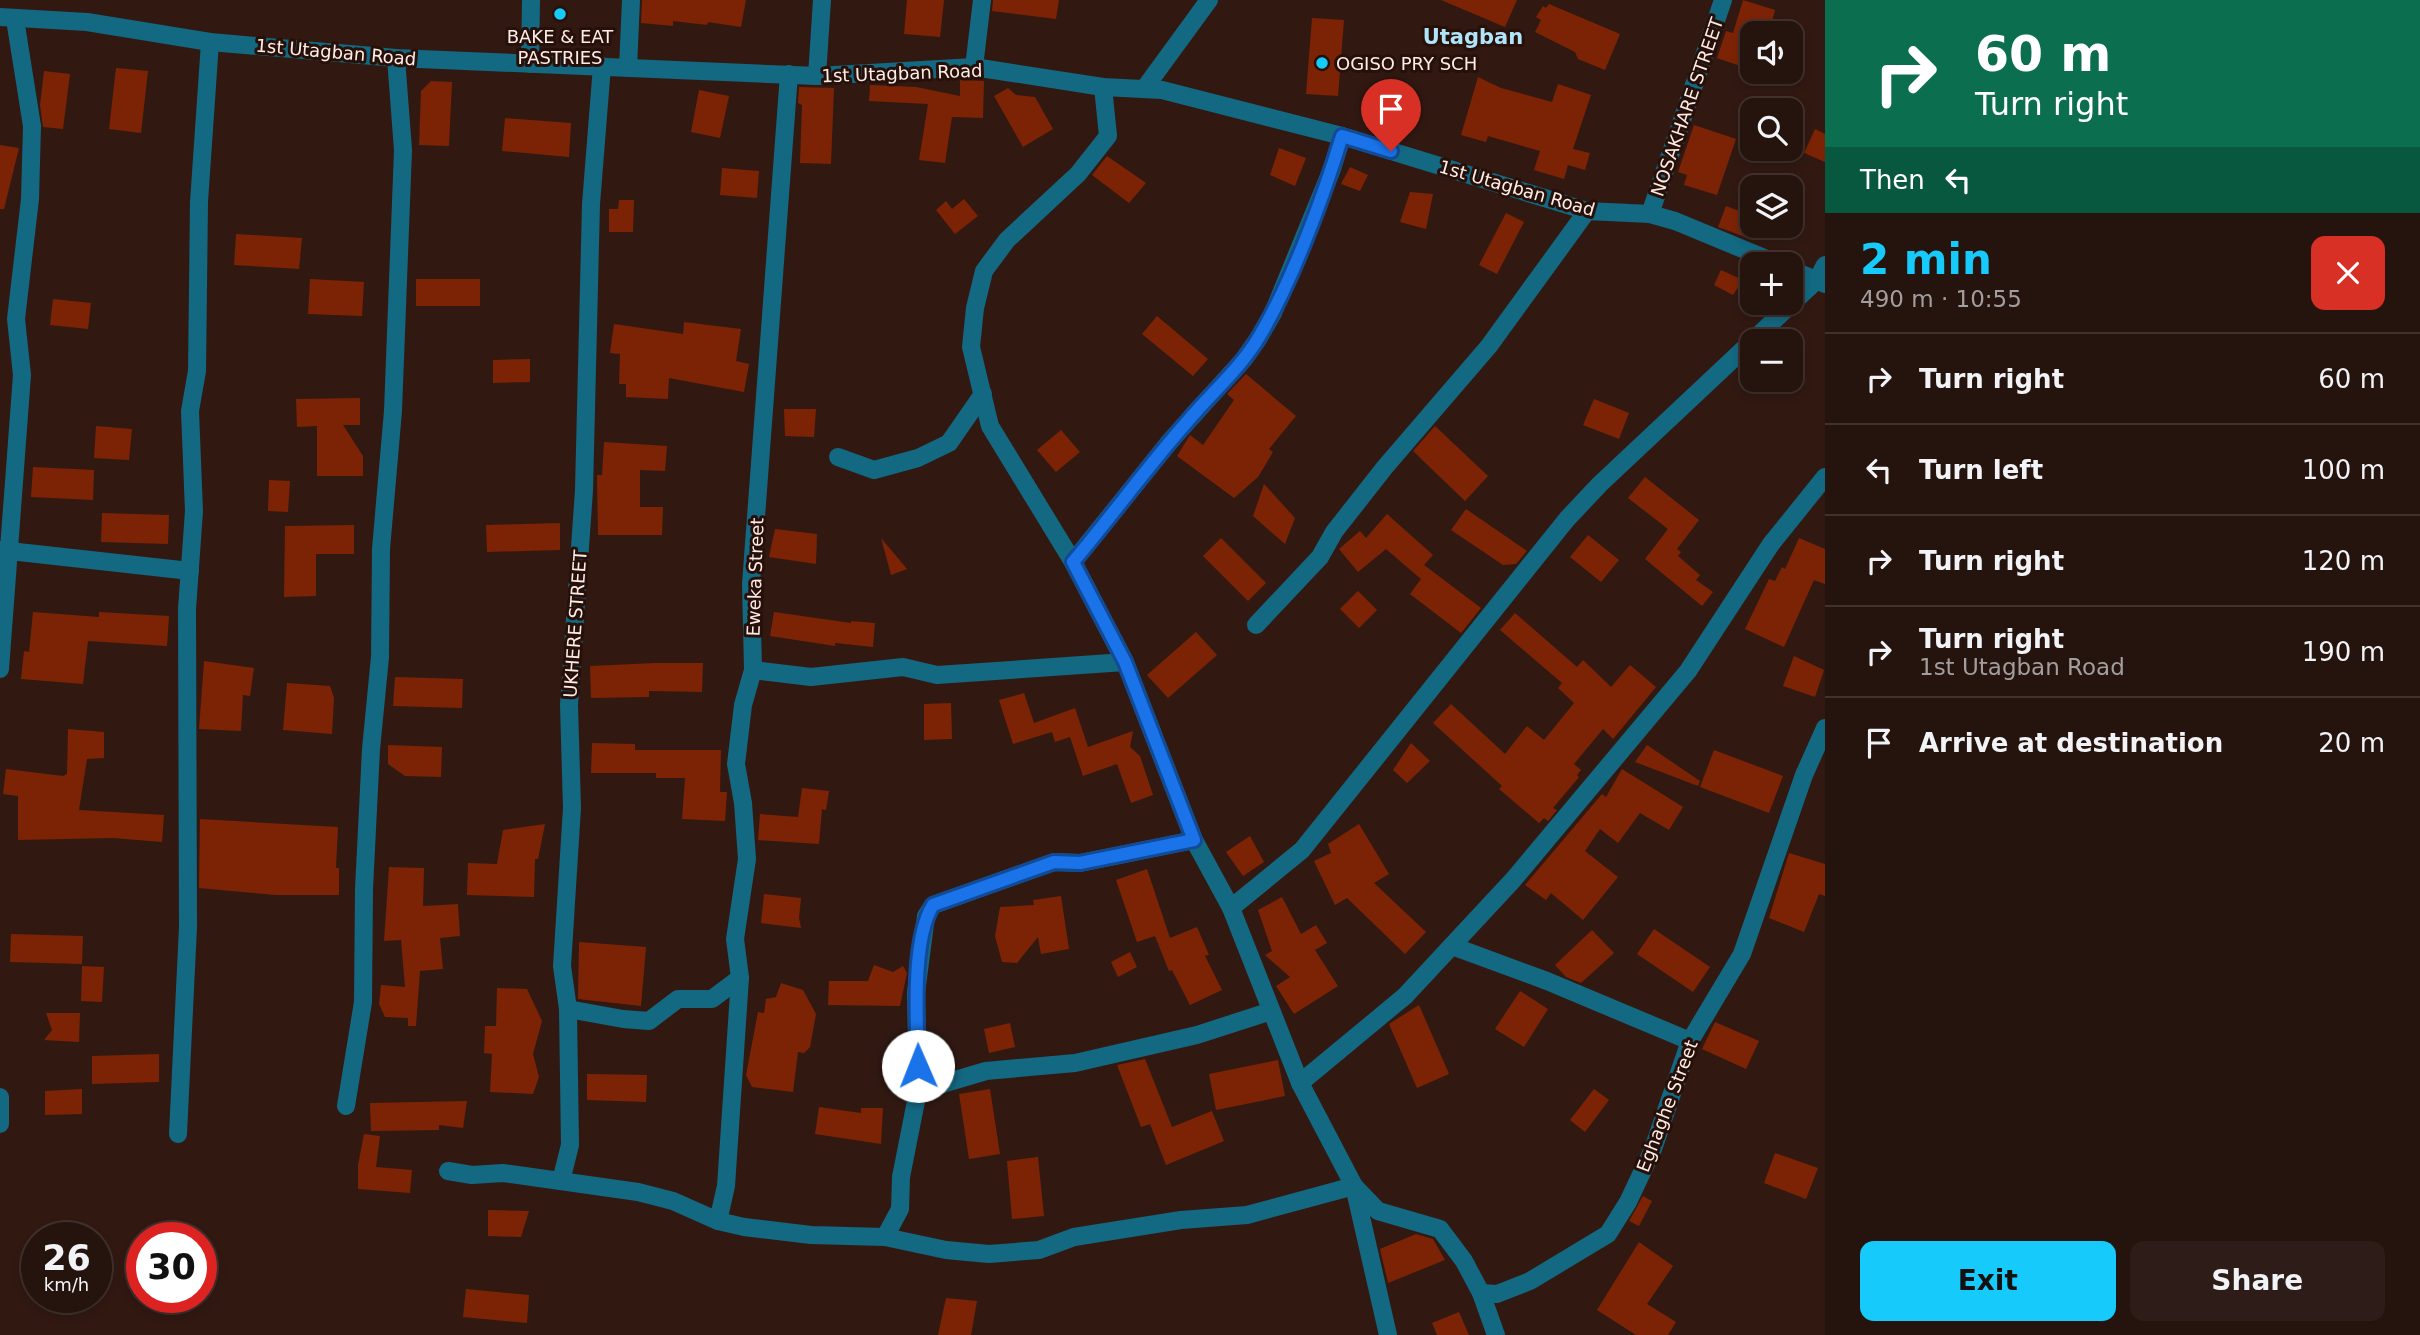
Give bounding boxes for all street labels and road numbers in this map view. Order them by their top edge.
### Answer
street label: NOSAKHARE STREET [1647,14,1728,199]
street label: 1st Utagban Road [255,35,417,69]
street label: 1st Utagban Road [821,60,983,86]
street label: 1st Utagban Road [1437,156,1597,220]
street label: Eweka Street [742,517,768,637]
street label: UKHERE STREET [559,548,591,699]
street label: Eghaghe Street [1632,1037,1702,1175]

